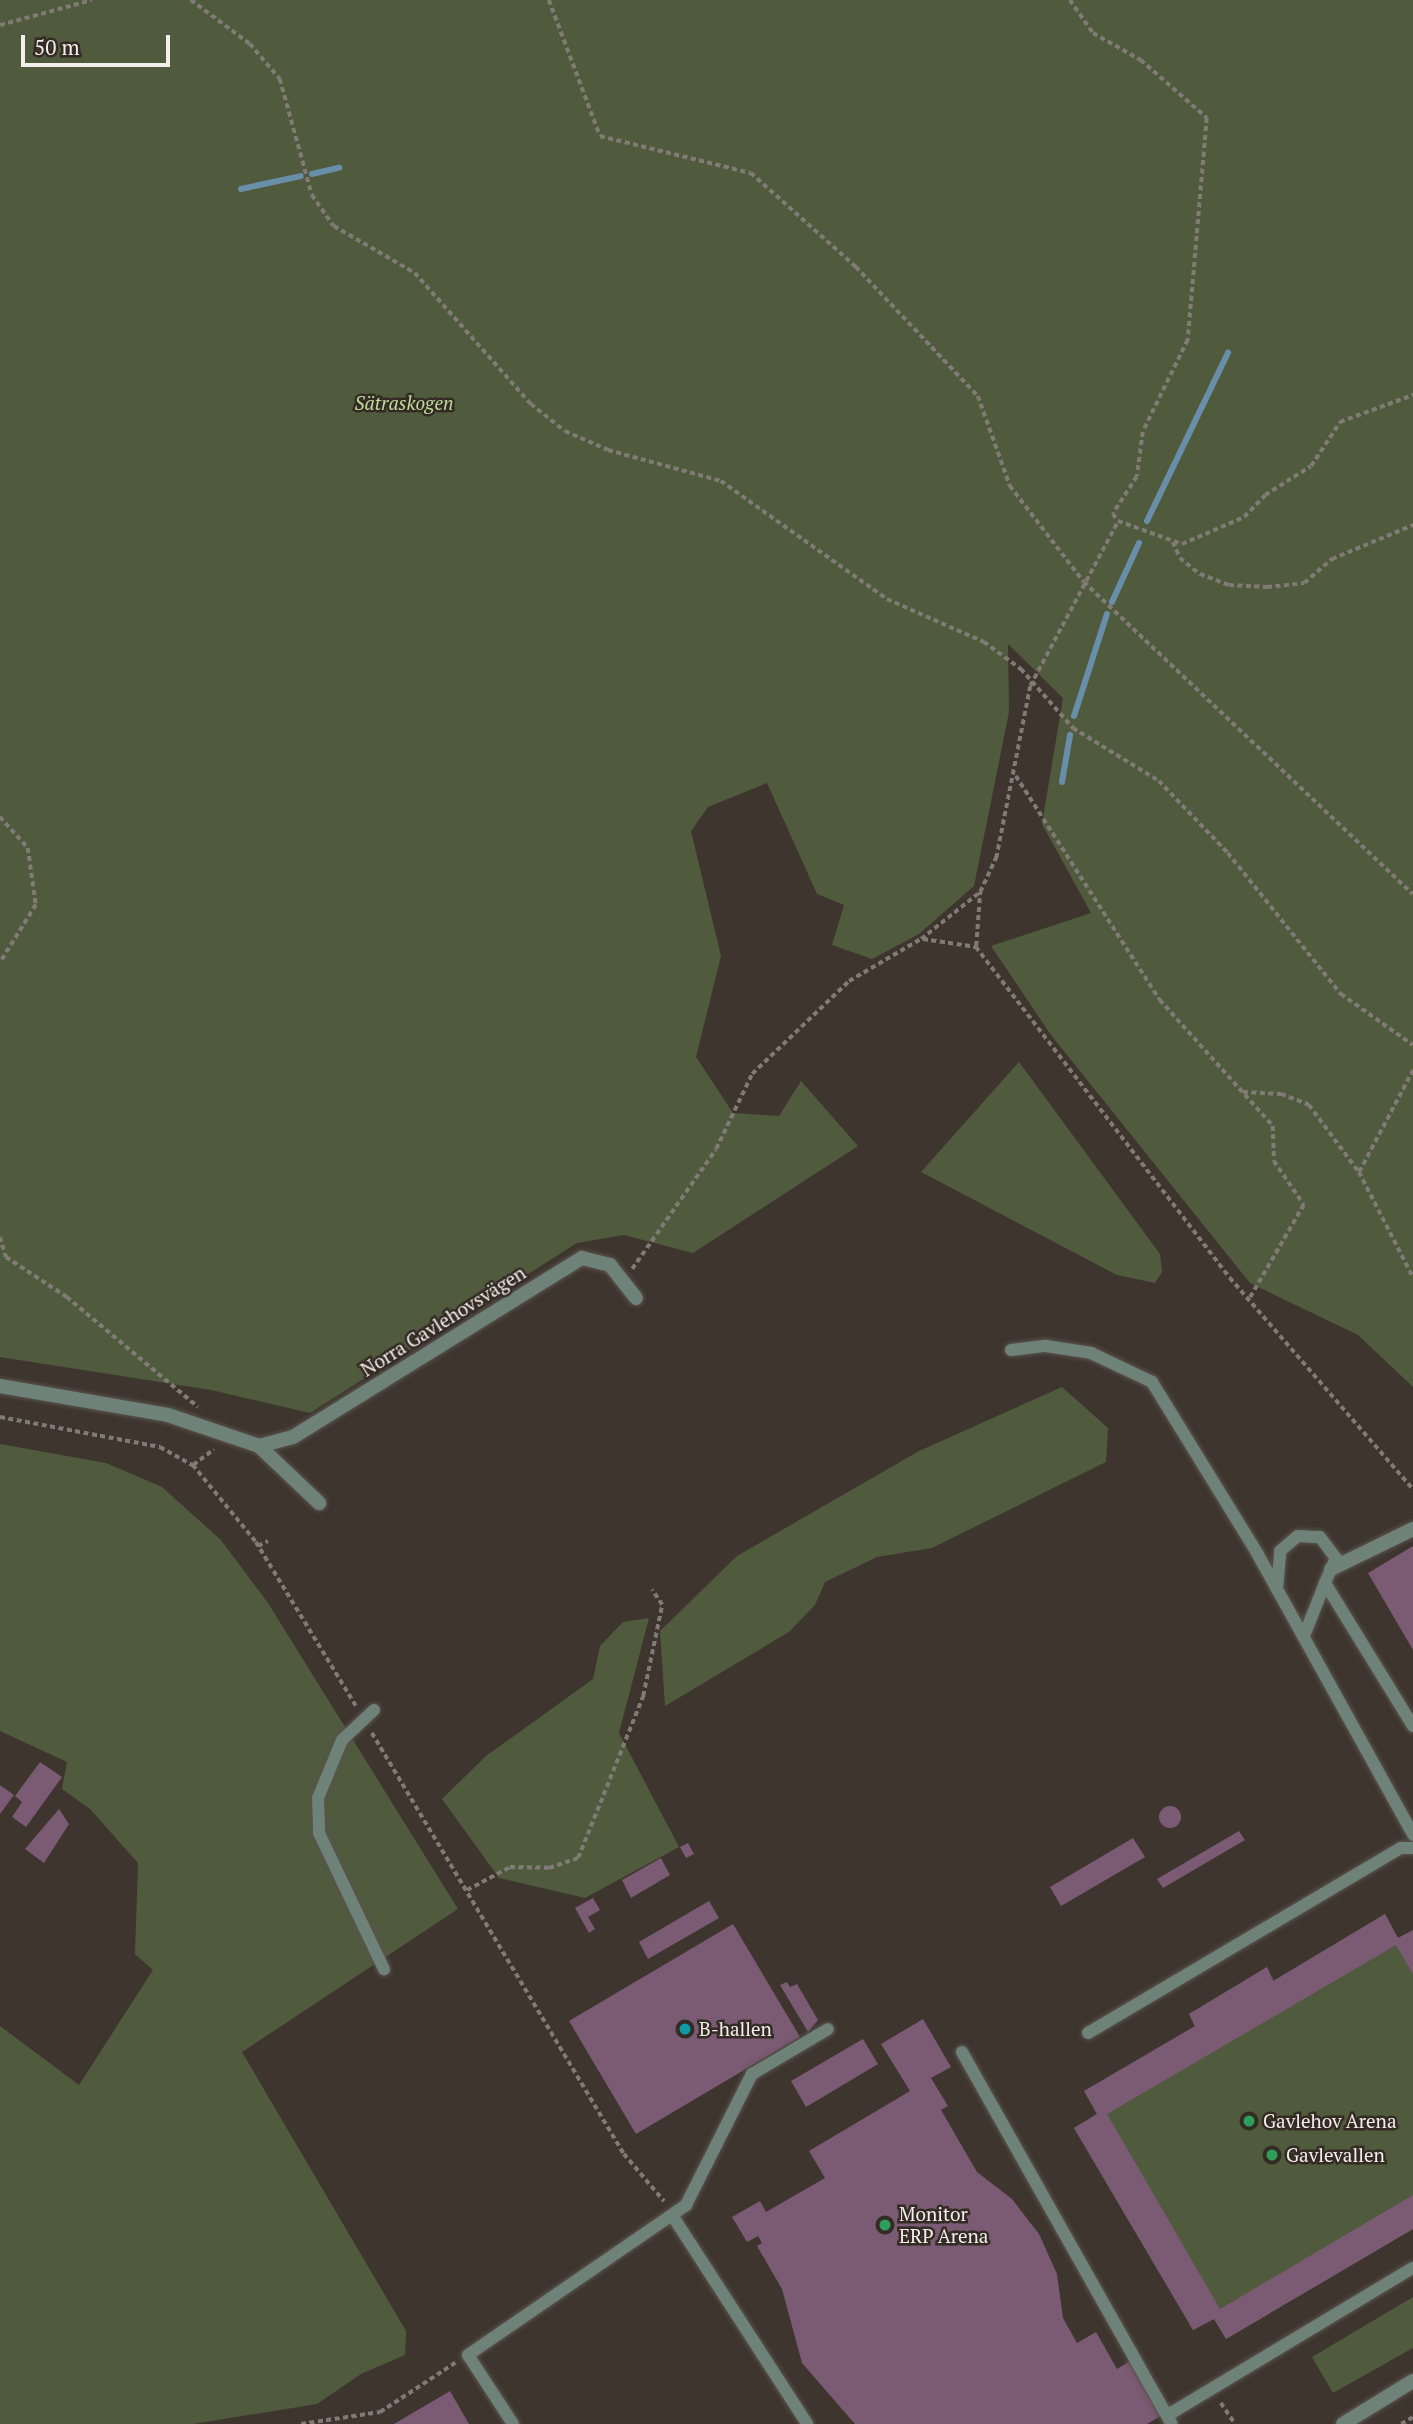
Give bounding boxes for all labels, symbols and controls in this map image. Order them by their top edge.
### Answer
scale bar [24,21,173,65]
text: 50 m [34,33,80,61]
park label: Sätraskogen [355,392,453,414]
street label: Norra Gavlehovsvägen [356,1261,530,1381]
place label: B-hallen [699,2018,772,2040]
marker: B-hallen [677,2021,693,2037]
place label: Gavlehov Arena [1263,2110,1397,2132]
marker: Gavlehov Arena [1241,2113,1257,2129]
place label: Gavlevallen [1286,2144,1385,2166]
marker: Gavlevallen [1264,2147,1280,2163]
place label: Monitor ERP Arena [899,2203,989,2247]
marker: Monitor ERP Arena [877,2217,893,2233]

